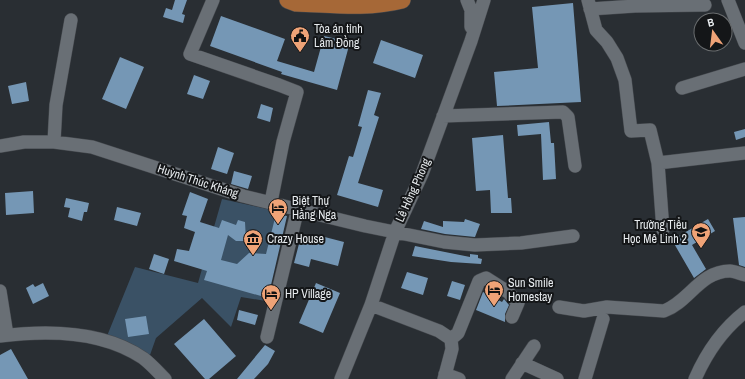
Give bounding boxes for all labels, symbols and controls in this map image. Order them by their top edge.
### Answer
north arrow [693,12,733,52]
text: B [706,15,716,30]
place label: Tòa án tỉnh Lâm Đồng [314,21,363,51]
public building icon: Tòa án tỉnh Lâm Đồng [289,25,311,53]
street label: Lê Hồng Phong [392,155,434,224]
street label: Huỳnh Thúc Kháng [156,160,241,202]
place label: Biệt Thự Hằng Nga [292,193,337,223]
hotel icon: Biệt Thự Hằng Nga [267,197,289,225]
place label: Trường Tiểu Học Mê Linh 2 [623,217,687,247]
school or university icon: Trường Tiểu Học Mê Linh 2 [690,221,712,249]
museum icon: Crazy House [242,228,264,256]
place label: Crazy House [267,231,324,247]
place label: Sun Smile Homestay [508,275,553,305]
hotel icon: Sun Smile Homestay [483,279,505,307]
hotel icon: HP Village [260,283,282,311]
place label: HP Village [285,286,331,302]

